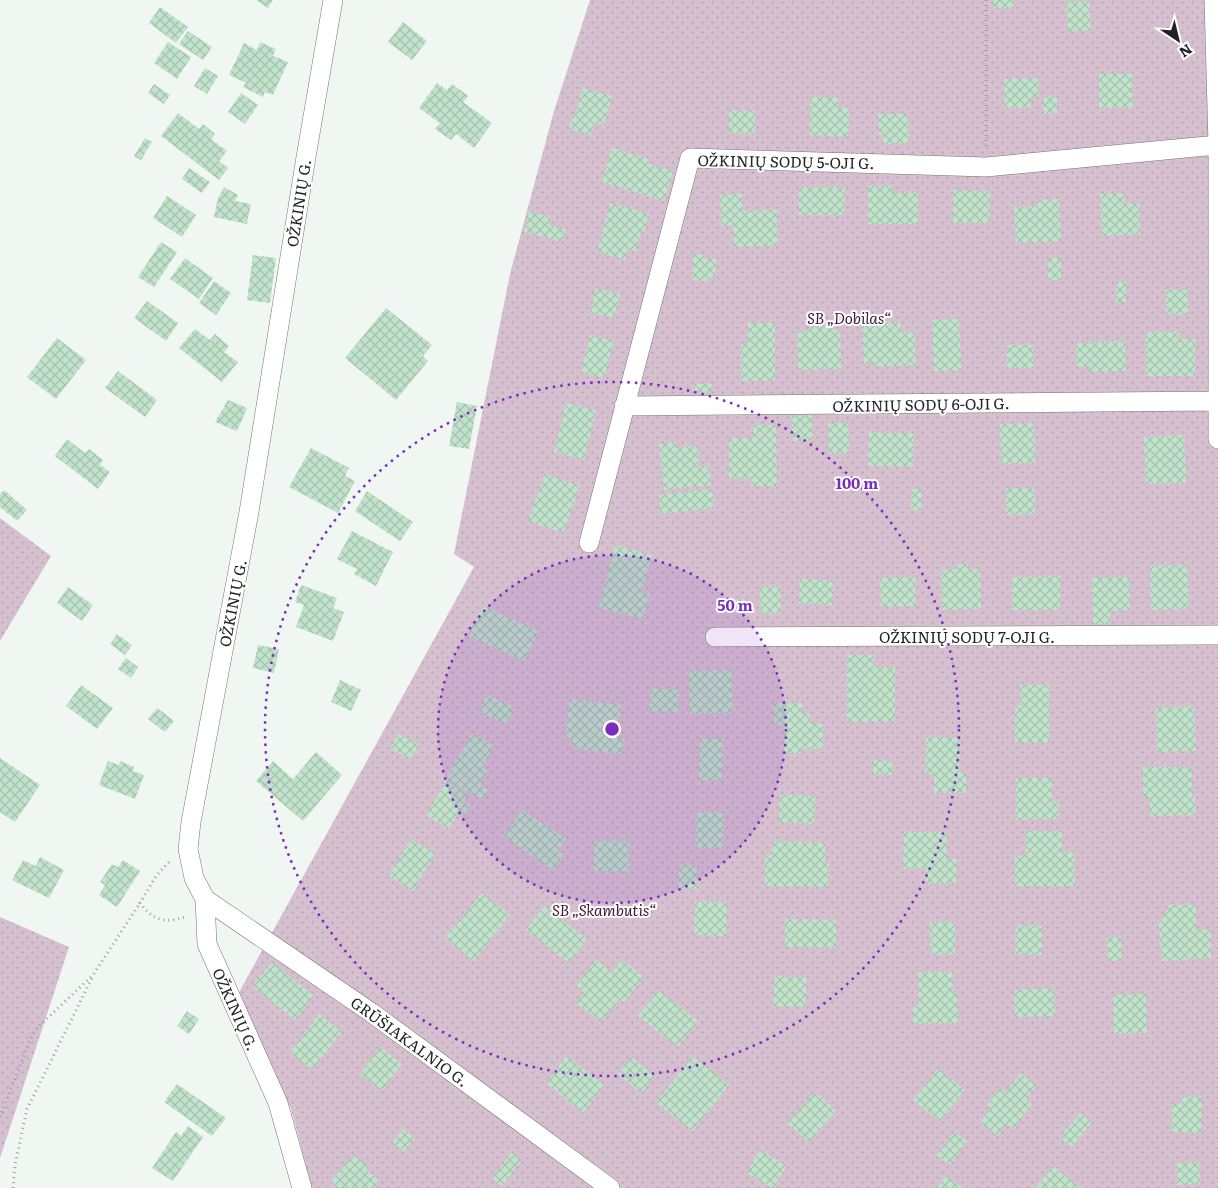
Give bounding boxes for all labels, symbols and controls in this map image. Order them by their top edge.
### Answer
north arrow [1153,15,1203,65]
text: N [1175,40,1197,63]
street label: OŽKINIŲ SODŲ 5-OJI G. [697,148,875,174]
street label: OŽKINIŲ G. [280,157,316,249]
park label: SB „Dobilas“ [807,306,891,329]
street label: OŽKINIŲ SODŲ 6-OJI G. [832,391,1010,417]
text: 100 m [836,471,878,494]
street label: OŽKINIŲ G. [212,557,252,649]
text: 50 m [717,593,753,616]
street label: OŽKINIŲ SODŲ 7-OJI G. [879,625,1055,648]
centre of rings [603,720,621,738]
park label: SB „Skambutis“ [552,898,656,921]
street label: OŽKINIŲ G. [207,964,265,1054]
street label: GRŪŠIAKALNIO G. [346,990,474,1092]

